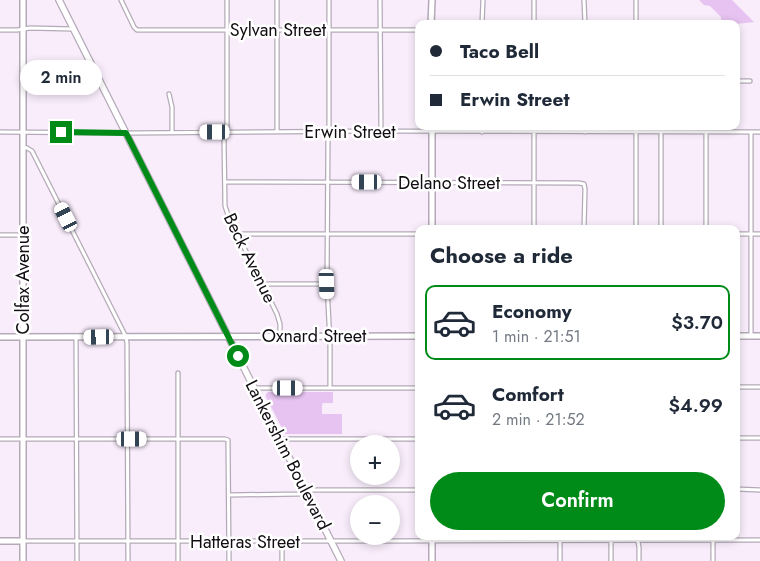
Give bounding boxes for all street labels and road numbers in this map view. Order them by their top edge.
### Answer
street label: Sylvan Street [230,17,327,43]
street label: Erwin Street [304,119,396,145]
street label: Delano Street [398,170,501,196]
street label: Beck Avenue [217,209,283,307]
street label: Colfax Avenue [10,225,36,335]
street label: Oxnard Street [262,323,367,349]
street label: Lankershim Boulevard [239,375,337,535]
street label: Hatteras Street [190,529,301,555]

